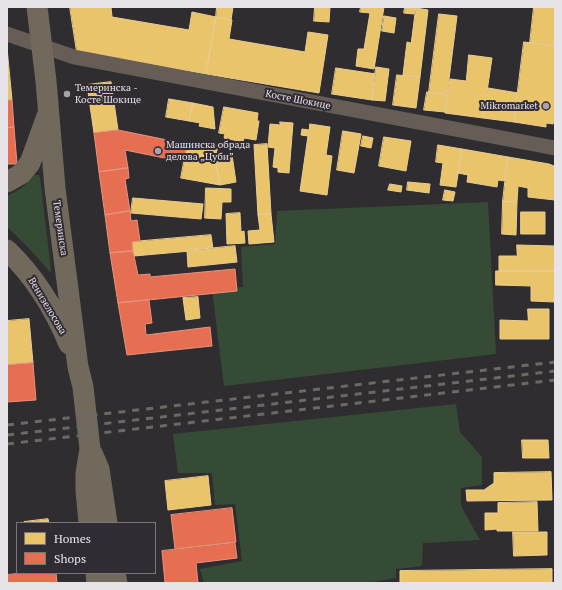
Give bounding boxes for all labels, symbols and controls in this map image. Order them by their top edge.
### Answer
place label: Темеринска - Косте Шокице [75,82,141,106]
street label: Косте Шокице [264,88,332,112]
marker: Темеринска - Косте Шокице [62,89,72,99]
place label: Mikromarket [480,100,538,112]
marker: Mikromarket [541,101,551,111]
place label: Машинска обрада делова „Цуби” [166,139,250,162]
marker: Машинска обрада делова „Цуби” [153,146,163,156]
street label: Темеринска [50,199,70,257]
street label: Венизелосова [25,275,69,337]
legend [16,522,156,574]
text: Homes [54,531,91,546]
text: Shops [54,551,86,566]

